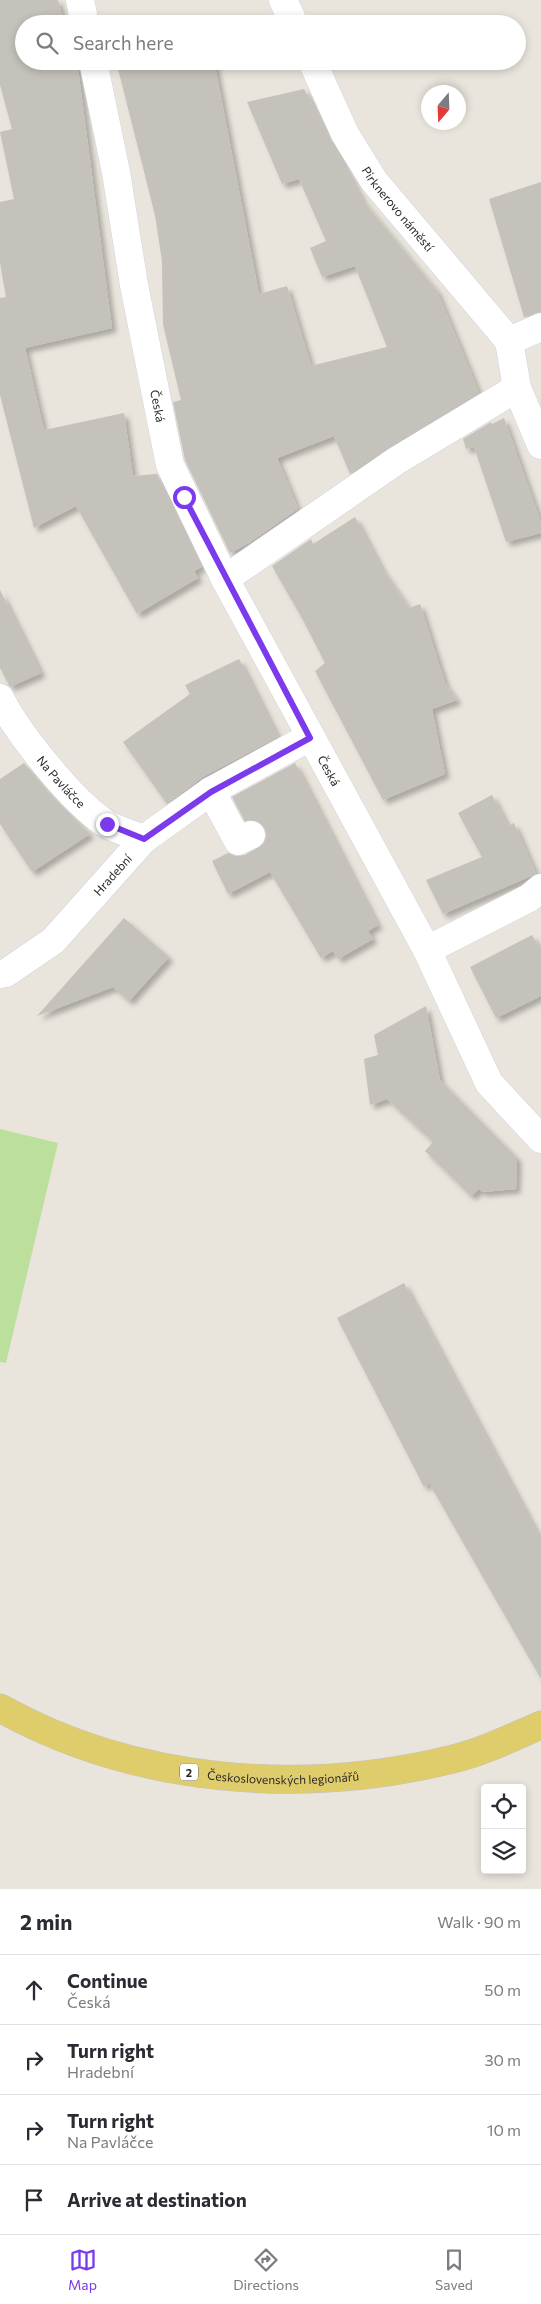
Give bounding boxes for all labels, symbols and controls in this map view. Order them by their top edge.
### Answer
search box [15,15,526,70]
icon: search [33,29,61,57]
text: Search here [73,31,173,54]
north arrow [421,85,466,130]
street label: Pirknerovo náměstí [360,164,438,255]
street label: Česká [148,388,168,423]
route start [173,486,196,509]
street label: Na Pavláčce [34,753,88,810]
street label: Česká [315,753,343,788]
route end [96,813,119,836]
street label: Hradební [90,850,135,898]
road number: 2 [180,1764,198,1780]
street label: Československých legionářů [207,1767,360,1786]
map controls [481,1784,526,1874]
button: locate [481,1784,526,1829]
button: layers [481,1829,526,1874]
text: 2 min [20,1909,72,1934]
text: Walk · 90 m [437,1912,521,1931]
text: Continue [67,1969,147,1992]
icon: ahead [20,1976,48,2004]
text: 50 m [484,1980,521,1999]
text: Česká [67,1992,111,2011]
text: Turn right [67,2039,154,2062]
icon: right [20,2046,48,2074]
text: 30 m [484,2050,521,2069]
text: Hradební [67,2062,134,2081]
text: Turn right [67,2109,154,2132]
icon: right [20,2116,48,2144]
text: 10 m [487,2120,521,2139]
text: Na Pavláčce [67,2132,154,2151]
icon: arrive [20,2186,48,2214]
text: Arrive at destination [67,2188,247,2211]
tab: Map [68,2246,97,2293]
tab: Directions [233,2246,299,2293]
tab: Saved [435,2246,473,2293]

